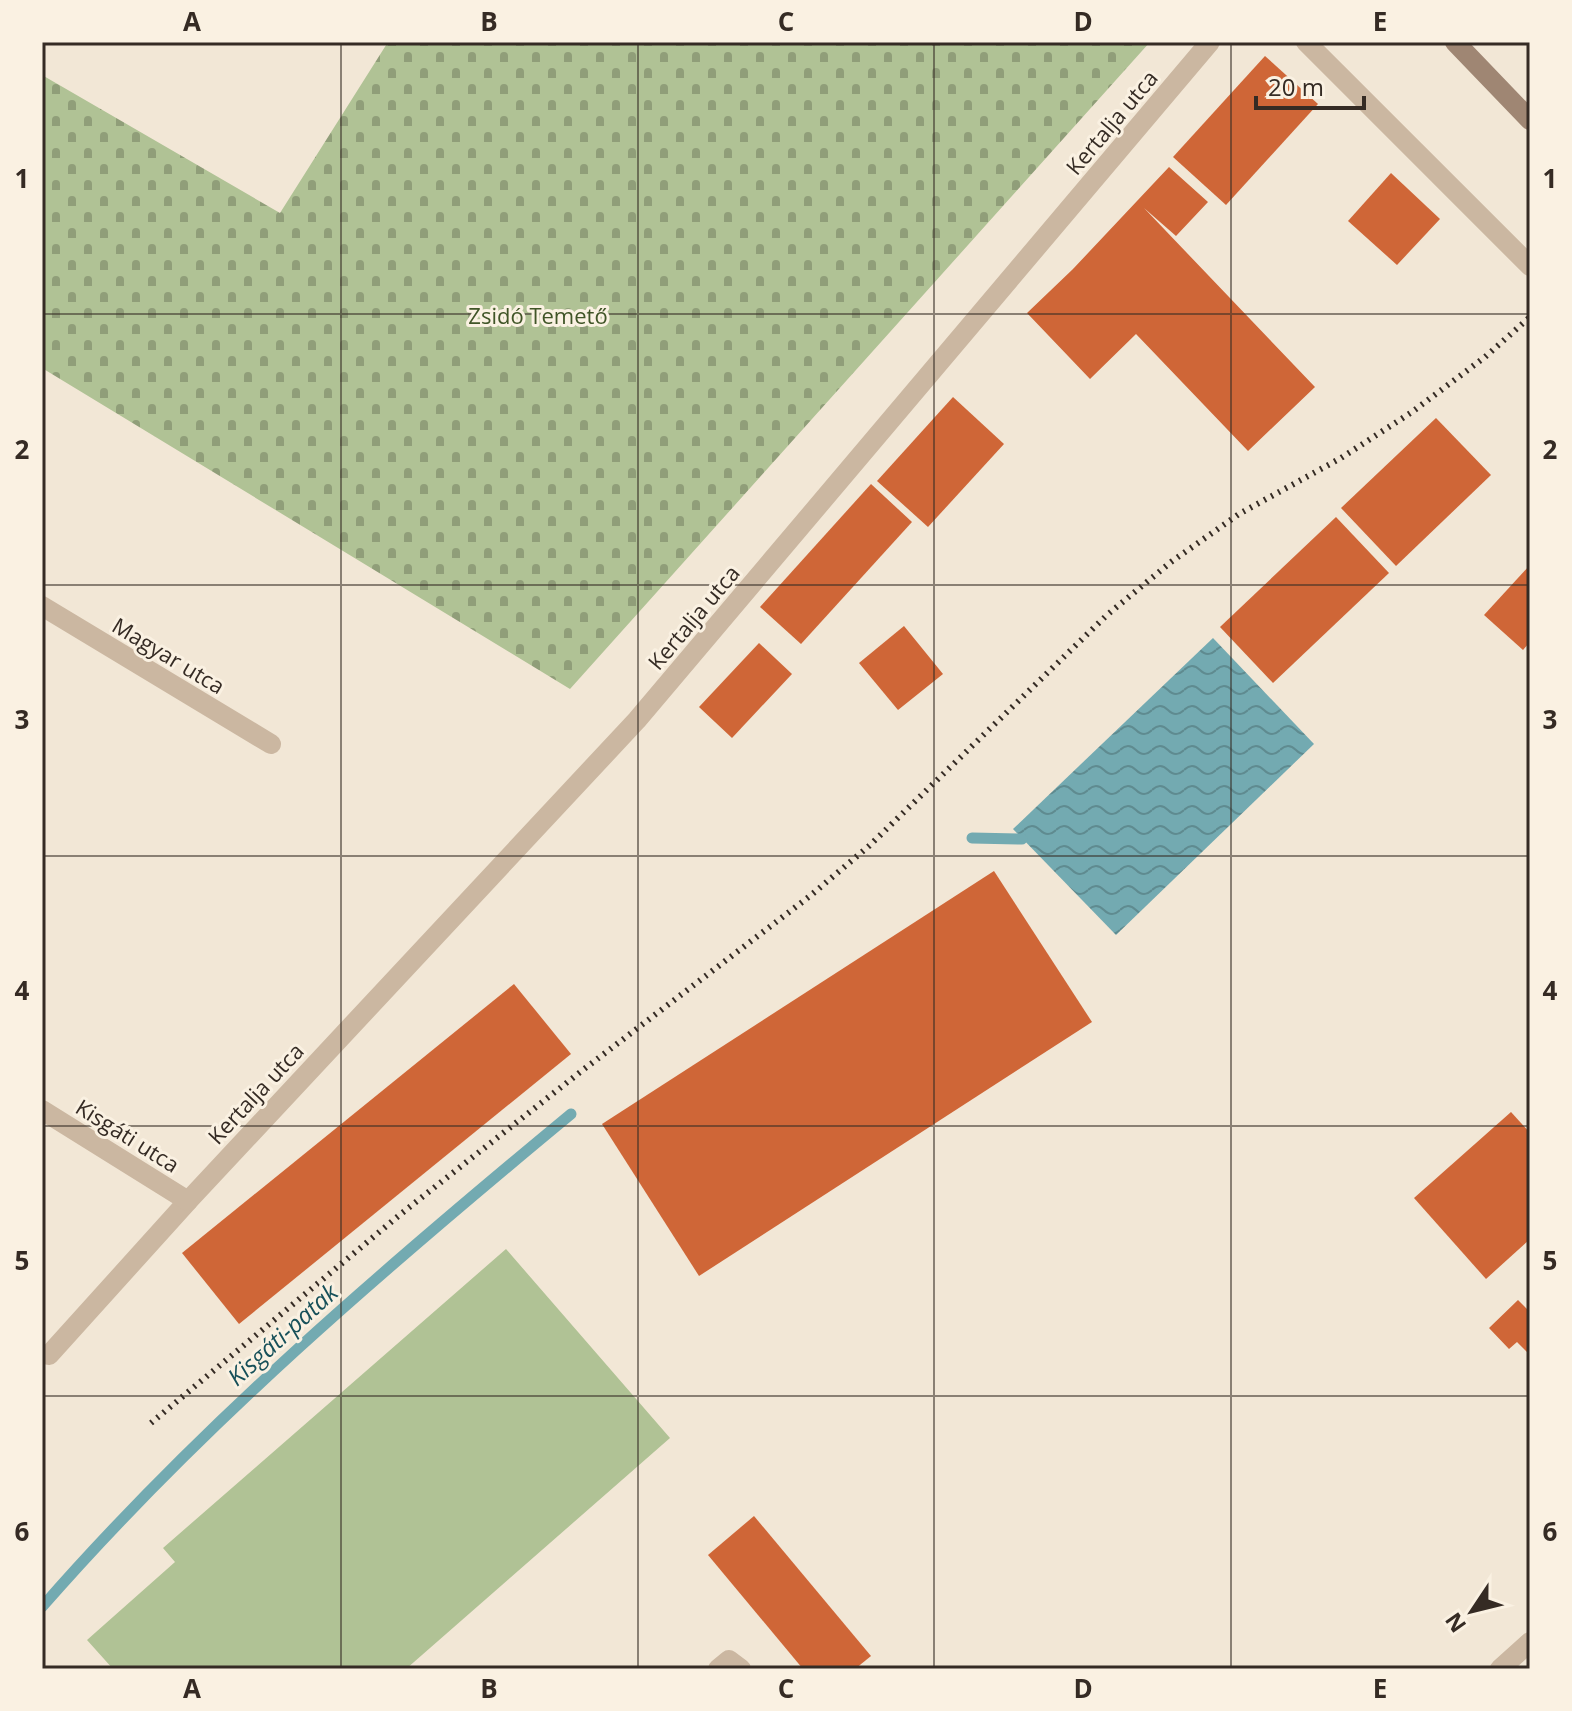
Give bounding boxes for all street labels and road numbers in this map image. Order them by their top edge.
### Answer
street label: Kertalja utca [1058,63,1164,181]
street label: Kertalja utca [640,558,746,676]
street label: Magyar utca [107,610,231,700]
street label: Kertalja utca [200,1036,310,1150]
street label: Kisgáti utca [70,1091,186,1179]

